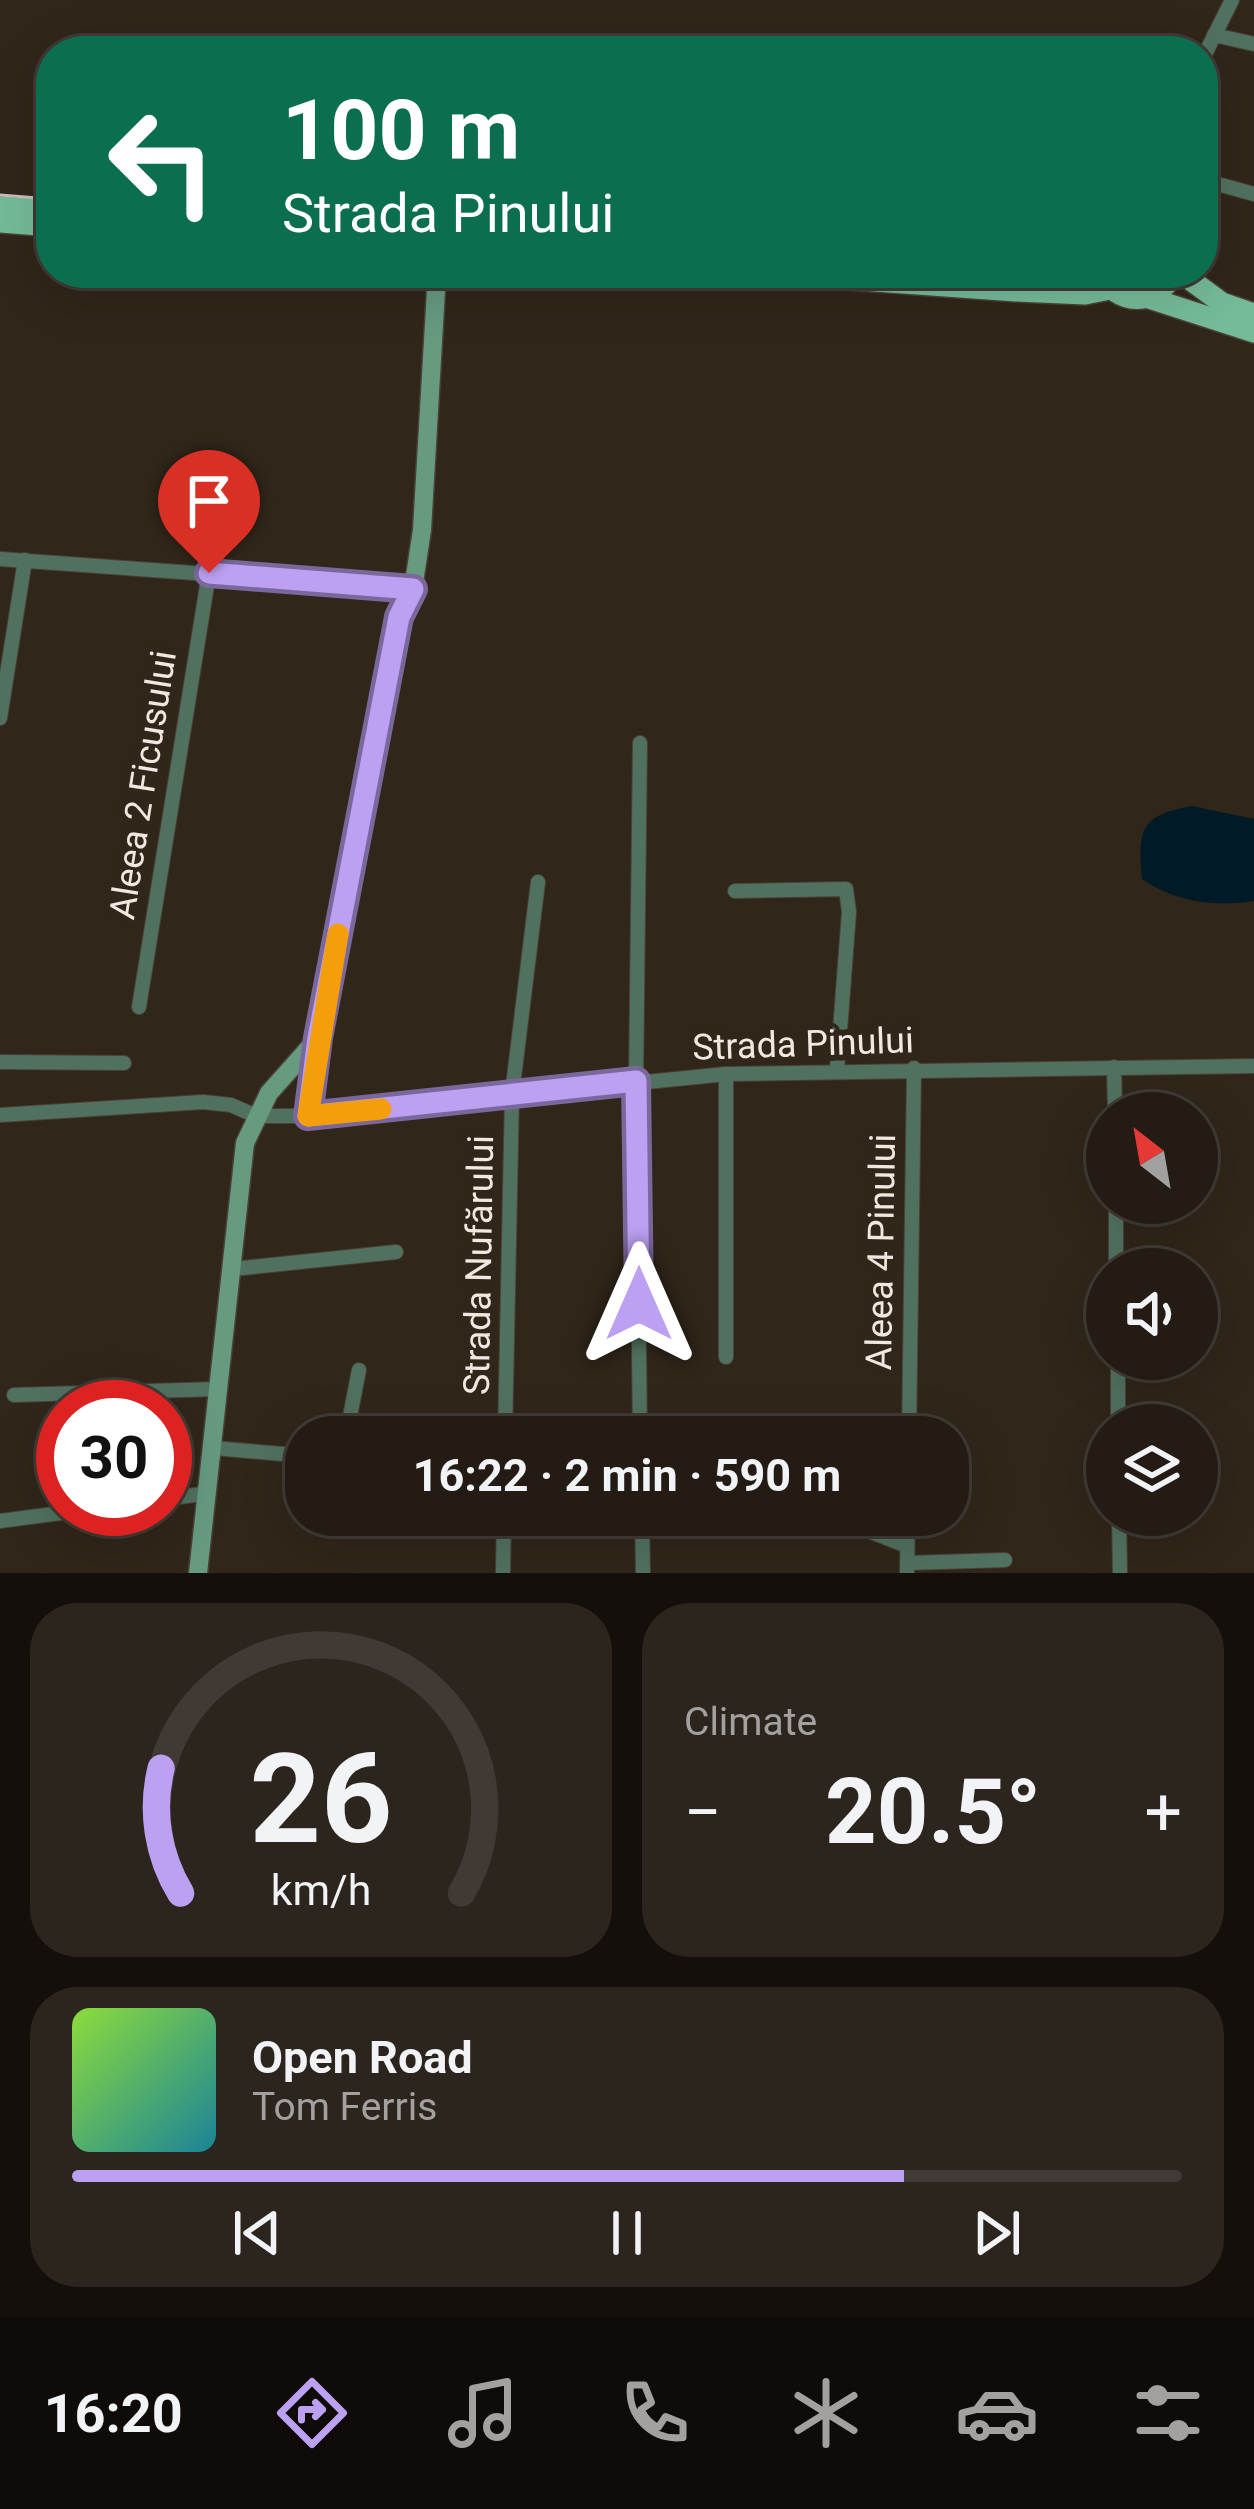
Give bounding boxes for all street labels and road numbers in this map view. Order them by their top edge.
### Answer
street label: Aleea 2 Ficusului [101,648,185,922]
street label: Strada Pinului [692,1019,914,1069]
street label: Aleea 4 Pinului [858,1133,904,1371]
street label: Strada Nufărului [456,1135,502,1395]

